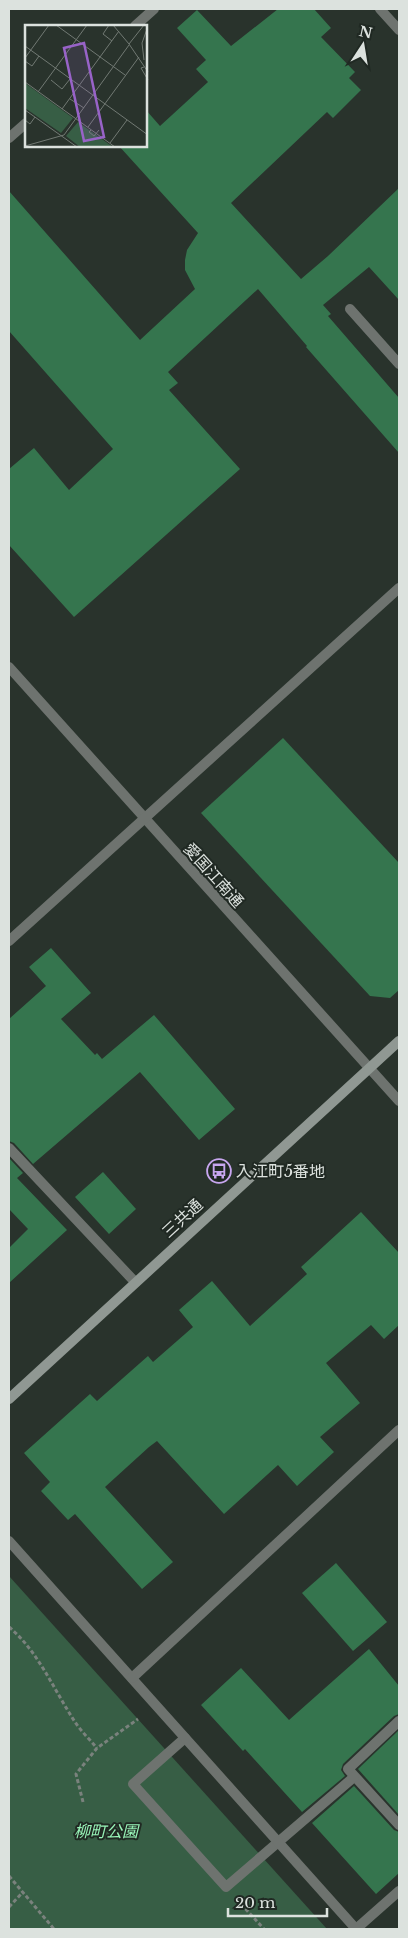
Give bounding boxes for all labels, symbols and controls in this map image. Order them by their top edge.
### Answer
north arrow [338,20,388,70]
text: N [357,22,374,42]
inset map [25,25,148,148]
street label: 愛国江南通 [180,839,248,911]
bus stop icon: 入江町5番地 [206,1158,232,1184]
place label: 入江町5番地 [236,1161,325,1181]
street label: 三共通 [158,1194,206,1242]
park label: 柳町公園 [74,1821,140,1841]
scale bar [228,1886,327,1918]
text: 20 m [235,1893,275,1912]

